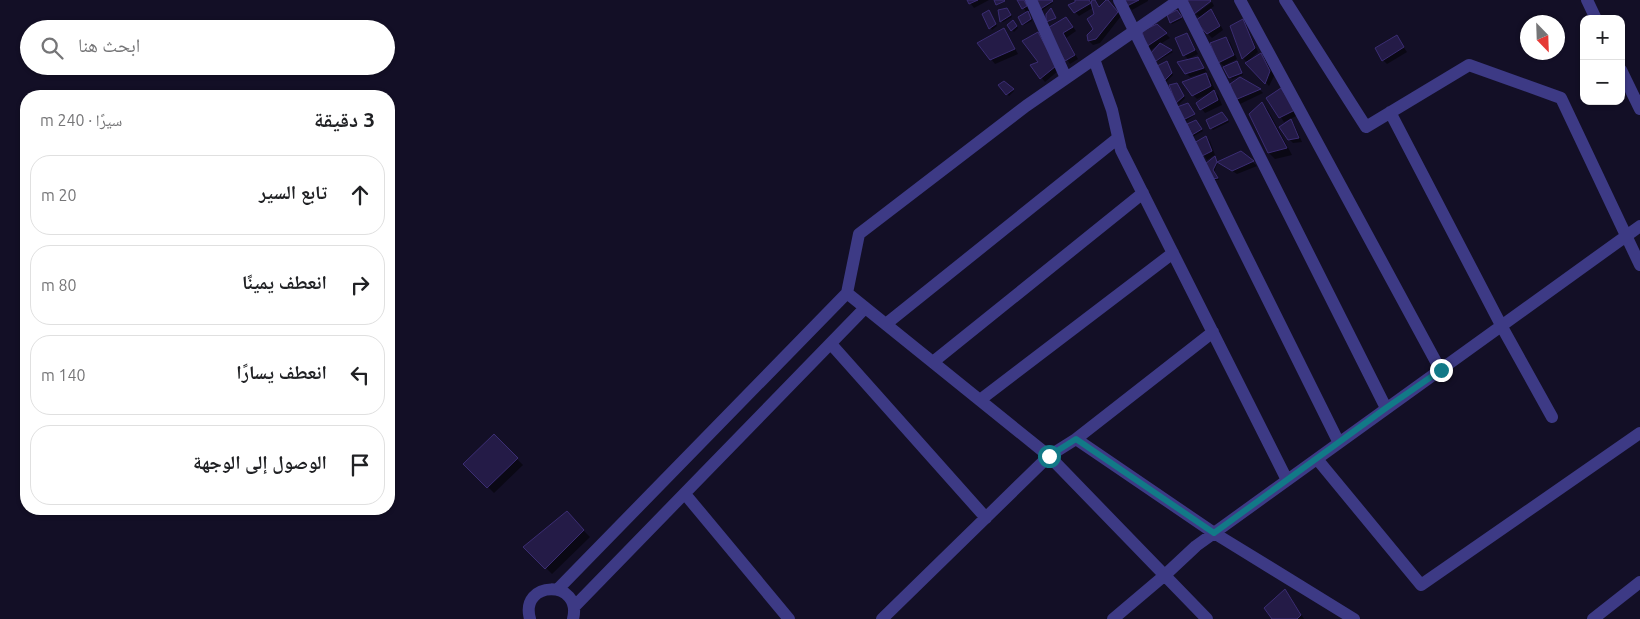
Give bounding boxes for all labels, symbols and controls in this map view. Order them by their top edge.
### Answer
north arrow [1520,15,1565,60]
map controls [1580,15,1625,105]
button: + [1580,15,1625,60]
search box [20,20,395,75]
icon: search [38,34,66,62]
text: ابحث هنا [78,34,140,56]
button: − [1580,60,1625,105]
text: 3 دقيقة [314,107,375,131]
text: سيرًا · 240 m [40,111,122,129]
text: تابع السير [259,181,327,203]
icon: ahead [346,181,374,209]
text: 20 m [41,186,77,204]
text: انعطف يمينًا [242,271,327,293]
icon: right [346,271,374,299]
text: 80 m [41,276,77,294]
route end [1430,359,1453,382]
text: انعطف يسارًا [236,361,327,383]
icon: left [346,361,374,389]
text: 140 m [41,366,86,384]
route start [1038,445,1061,468]
text: الوصول إلى الوجهة [193,451,327,473]
icon: arrive [346,451,374,479]

